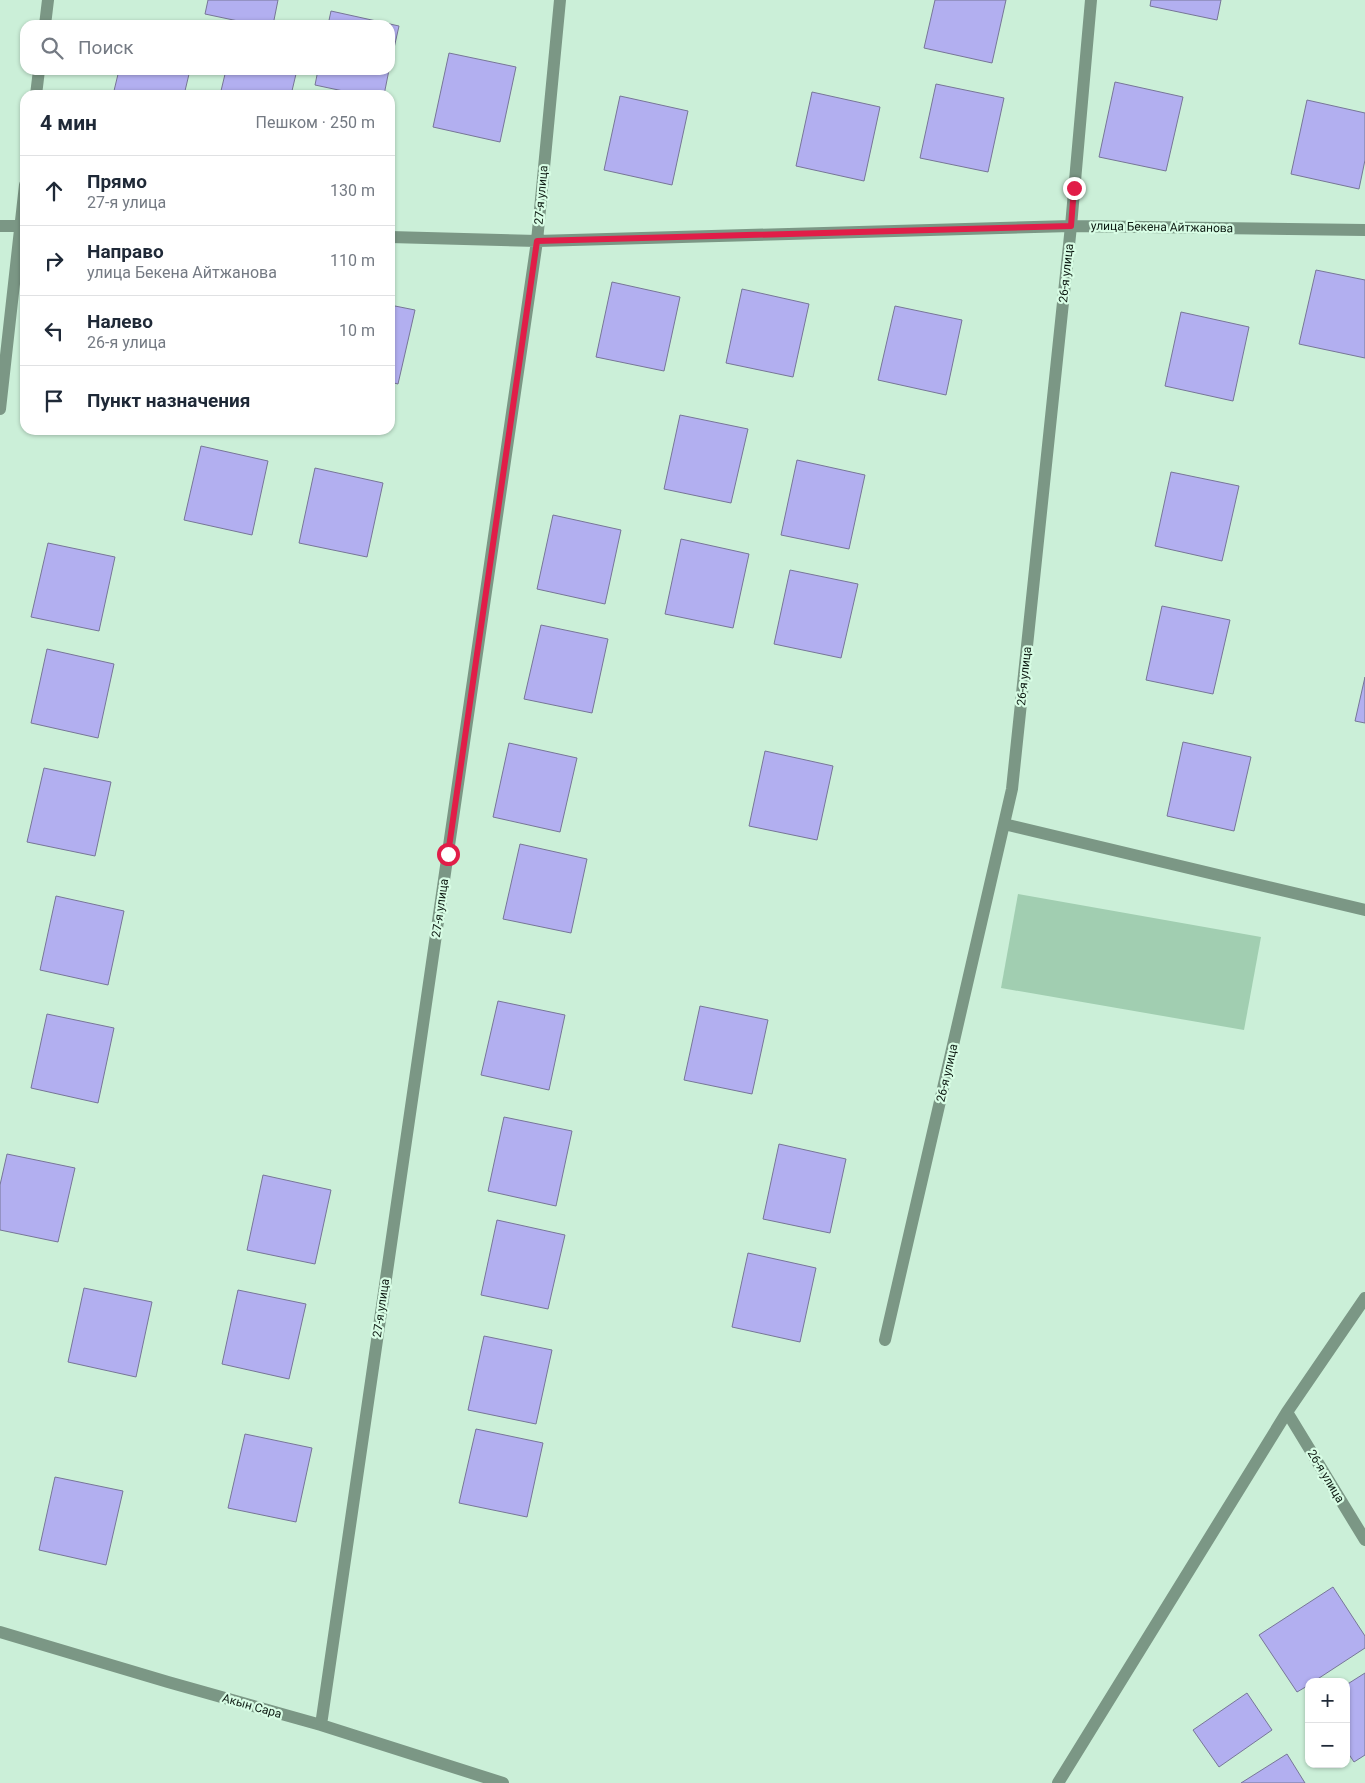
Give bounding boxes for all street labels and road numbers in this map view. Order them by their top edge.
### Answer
street label: 27-я улица [531,165,551,225]
street label: улица Бекена Айтжанова [1091,219,1233,235]
street label: 26-я улица [1056,243,1076,303]
street label: 26-я улица [1014,646,1034,706]
street label: 27-я улица [429,878,451,938]
street label: 26-я улица [934,1043,960,1103]
street label: 27-я улица [370,1278,392,1338]
street label: 26-я улица [1305,1447,1347,1505]
street label: Акын Сара [221,1691,283,1721]

